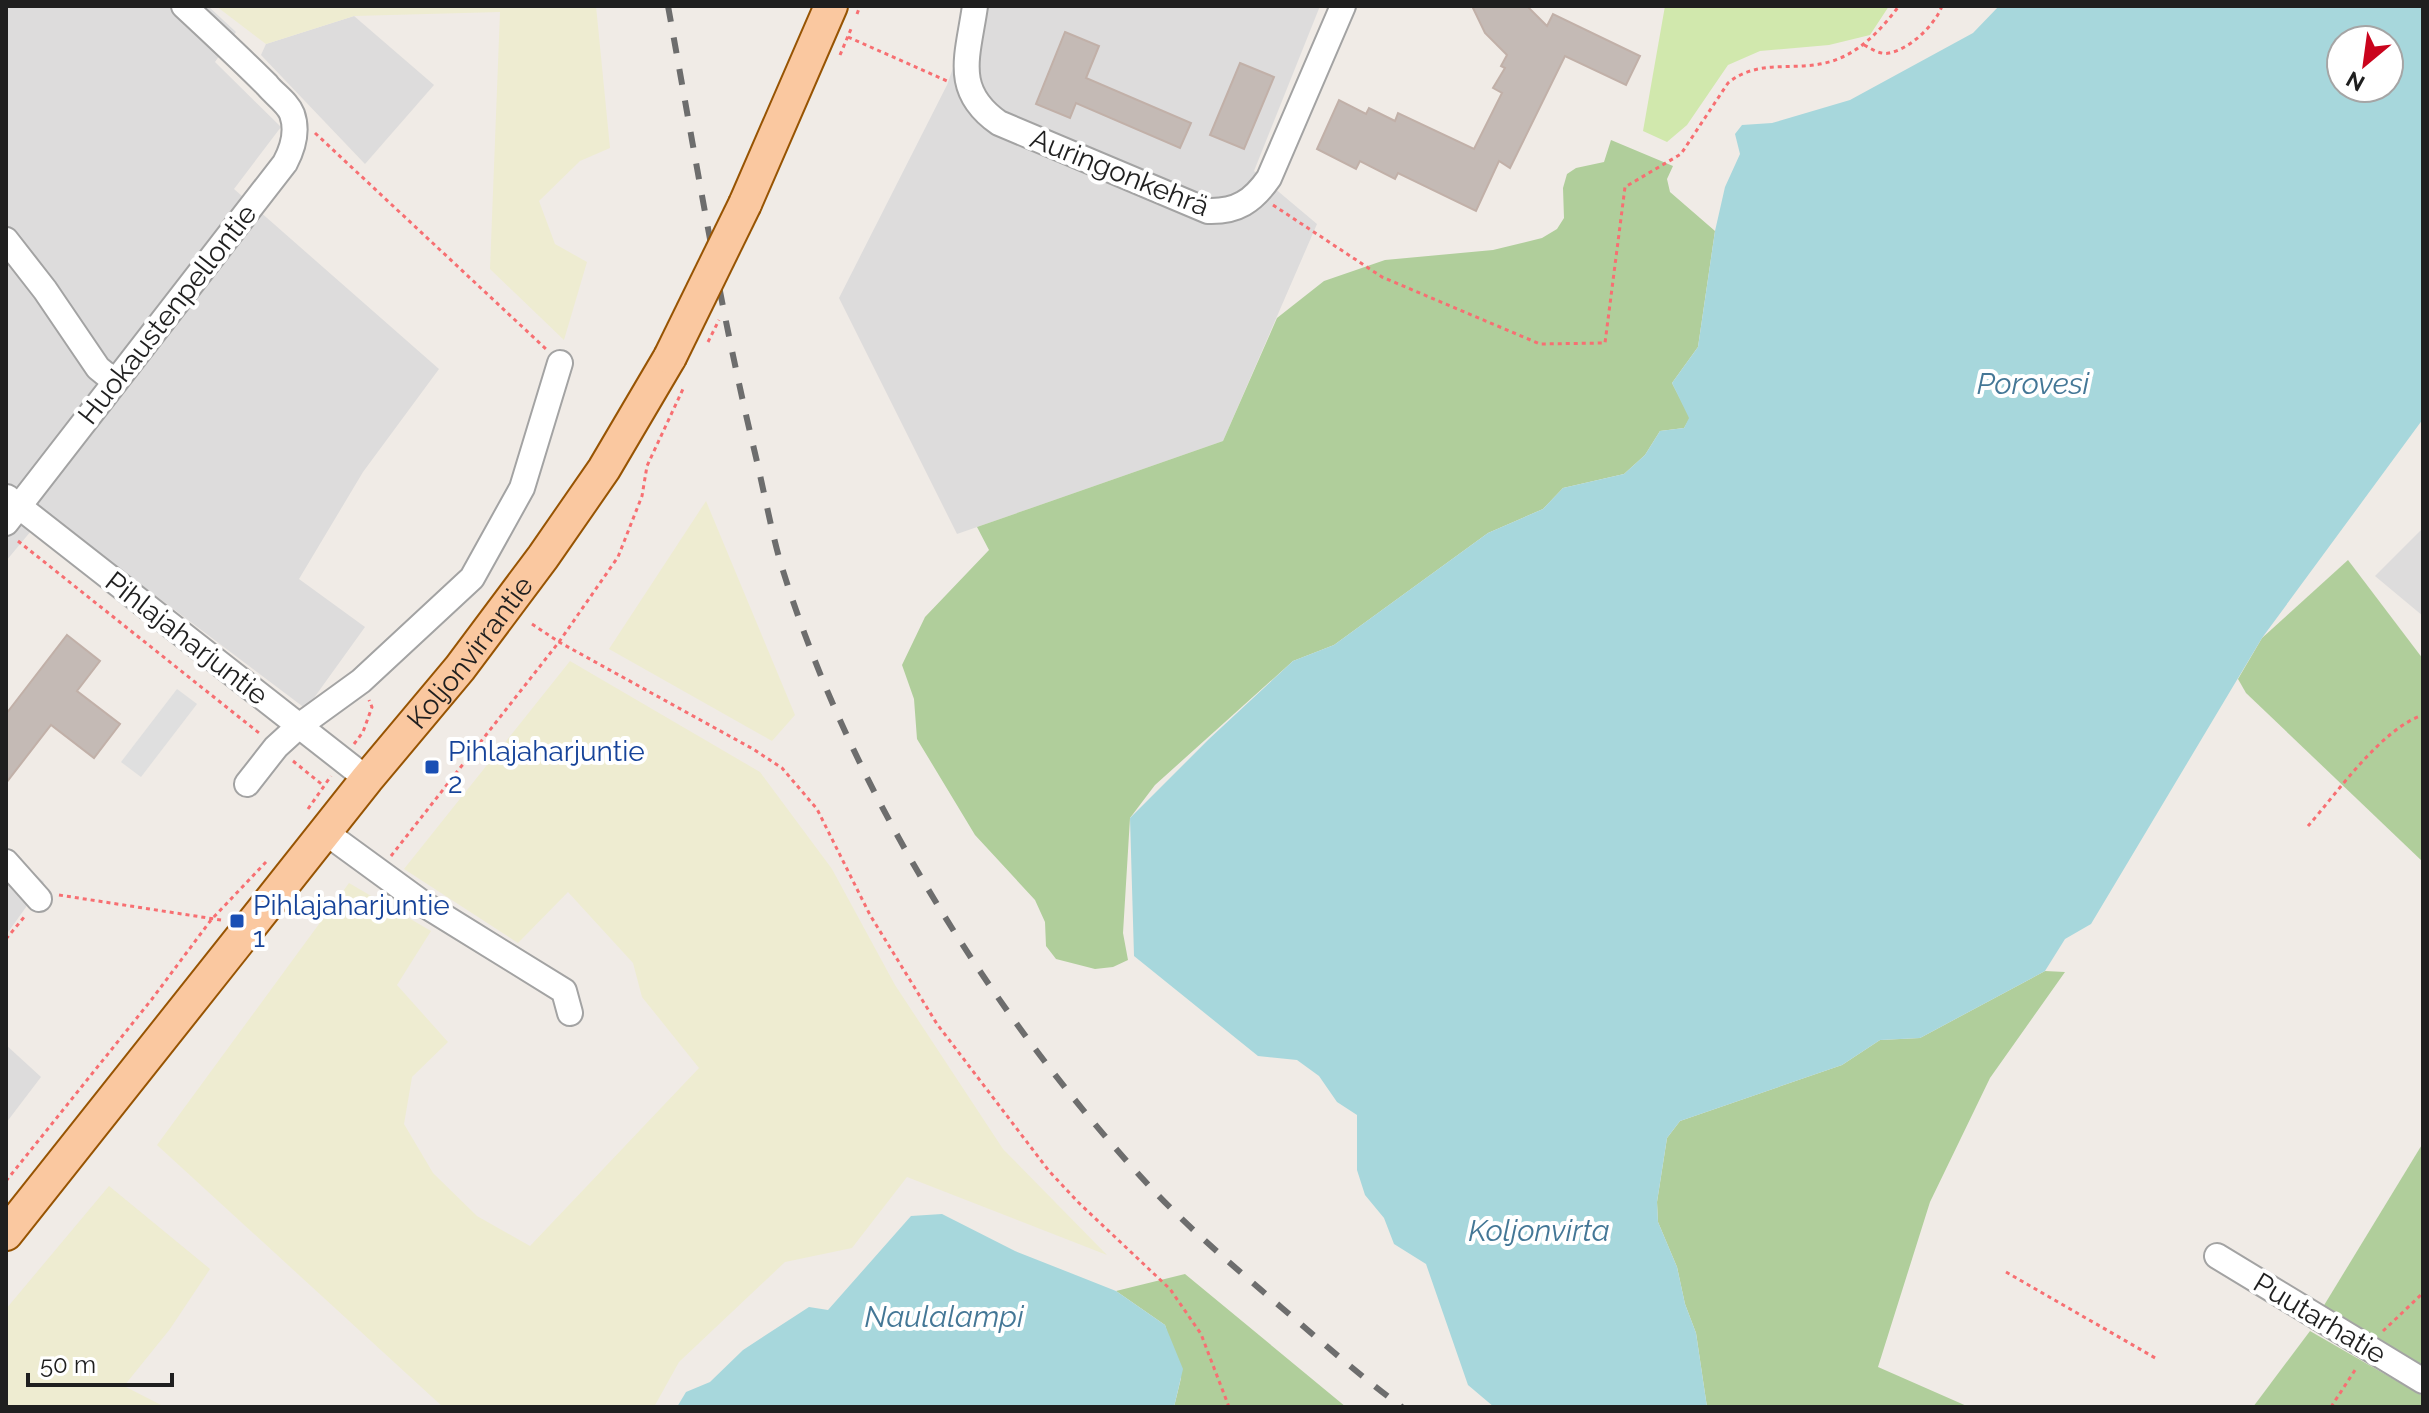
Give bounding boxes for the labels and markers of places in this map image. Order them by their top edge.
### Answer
place label: Pihlajaharjuntie 2 [448,735,645,800]
marker: Pihlajaharjuntie 2 [423,758,441,776]
place label: Pihlajaharjuntie 1 [253,889,450,954]
marker: Pihlajaharjuntie 1 [228,912,246,930]

